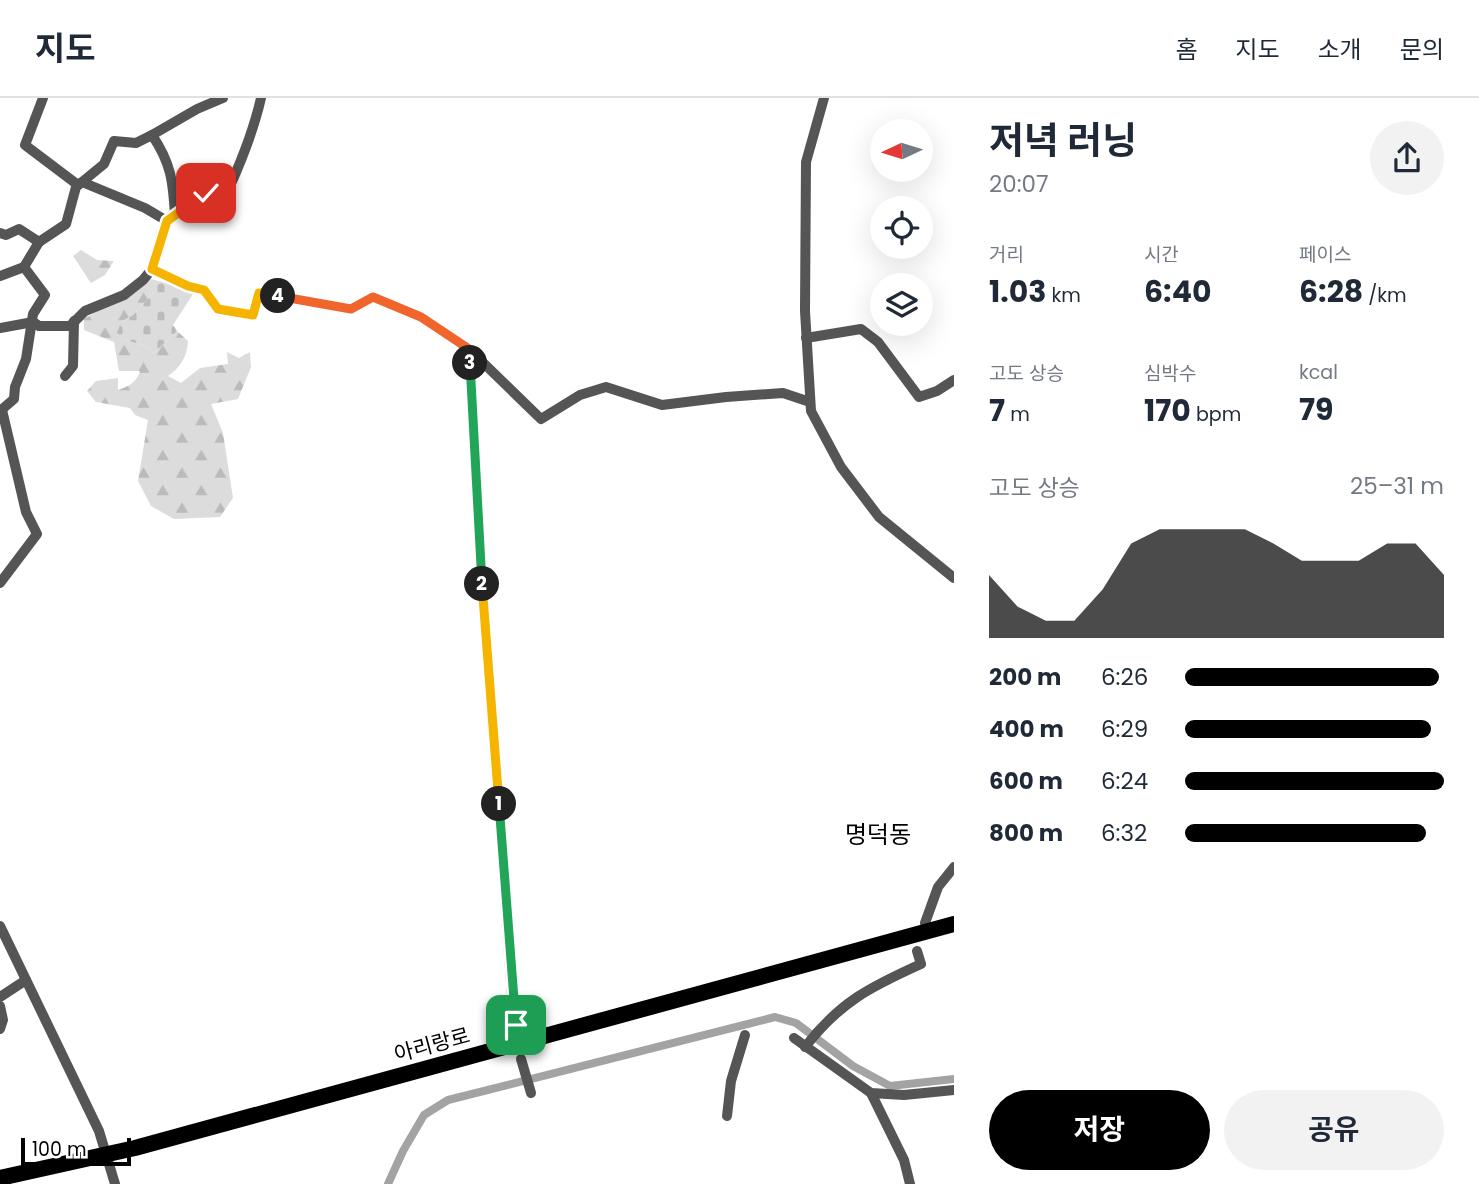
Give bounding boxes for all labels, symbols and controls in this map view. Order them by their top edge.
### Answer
text: 지도 [35,25,96,72]
text: 홈 [1175,33,1197,66]
text: 지도 [1235,33,1280,66]
text: 소개 [1318,33,1362,66]
text: 문의 [1400,33,1444,66]
text: 저녁 러닝 [989,114,1137,167]
north arrow [870,119,933,182]
map controls [870,119,933,336]
button: share [1370,121,1444,195]
pin [176,163,236,223]
text: 20:07 [989,168,1049,200]
icon: check [187,174,225,212]
button: locate [870,196,933,259]
text: 거리 [989,241,1024,268]
text: 시간 [1144,241,1179,268]
text: 페이스 [1299,241,1351,268]
text: 1.03 [989,270,1046,313]
text: 6:40 [1144,270,1212,313]
text: 6:28 [1299,270,1363,313]
button: layers [870,273,933,336]
pin: 4 [260,278,296,314]
text: 4 [271,282,284,309]
text: km [1046,282,1081,309]
text: /km [1363,282,1407,309]
pin: 3 [452,345,488,380]
text: 3 [464,349,475,376]
text: kcal [1299,359,1338,386]
text: 고도 상승 [989,360,1064,387]
text: 심박수 [1144,360,1196,387]
text: 79 [1299,388,1334,431]
text: 7 [989,389,1005,432]
text: 170 [1144,389,1191,432]
text: m [1005,401,1030,428]
text: bpm [1191,401,1241,428]
text: 25–31 m [1350,470,1444,502]
text: 고도 상승 [989,472,1080,504]
pin: 2 [464,566,500,602]
text: 2 [476,570,487,597]
text: 200 m [989,661,1061,693]
text: 6:26 [1101,661,1148,693]
text: 400 m [989,713,1064,745]
text: 6:29 [1101,713,1148,745]
text: 600 m [989,765,1063,797]
text: 6:24 [1101,765,1148,797]
pin: 1 [482,786,516,822]
text: 1 [495,790,502,817]
text: 800 m [989,817,1063,849]
text: 6:32 [1101,817,1147,849]
district label: 명덕동 [845,818,911,851]
pin [486,995,546,1055]
icon: arrive [497,1006,535,1044]
street label: 아리랑로 [391,1021,473,1069]
button: 저장 [989,1090,1210,1170]
button: 공유 [1224,1090,1444,1170]
scale bar [21,1135,131,1167]
text: 100 m [32,1136,87,1163]

